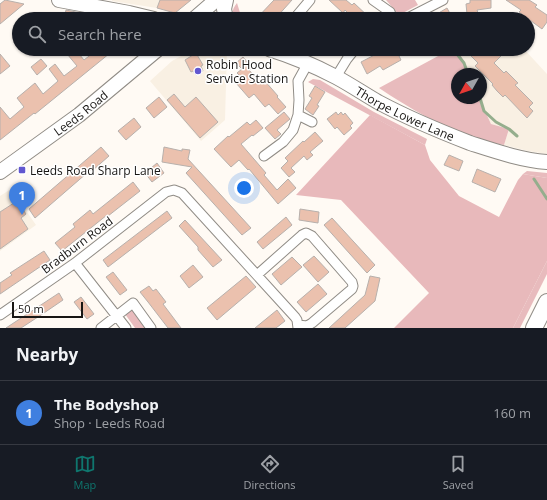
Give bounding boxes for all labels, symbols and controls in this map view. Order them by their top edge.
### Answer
search box [12,12,535,56]
icon: search [26,23,48,45]
text: Search here [58,24,142,44]
place label: Robin Hood Service Station [206,56,288,87]
marker: Robin Hood Service Station [193,66,203,76]
north arrow [451,68,487,104]
street label: Thorpe Lower Lane [353,82,457,145]
street label: Leeds Road [50,86,111,139]
place label: Leeds Road Sharp Lane [30,162,161,179]
marker: Leeds Road Sharp Lane [17,165,27,175]
your location [234,178,254,198]
pin: 1 [9,182,35,215]
street label: Bradburn Road [38,213,116,277]
scale bar [12,300,83,319]
text: 50 m [18,301,44,316]
text: Nearby [16,343,78,366]
text: The Bodyshop [54,394,159,414]
text: 1 [25,404,33,422]
text: 160 m [493,404,531,422]
text: Shop · Leeds Road [54,414,165,432]
tab: Map [74,453,96,492]
tab: Directions [244,453,296,492]
tab: Saved [443,453,473,492]

